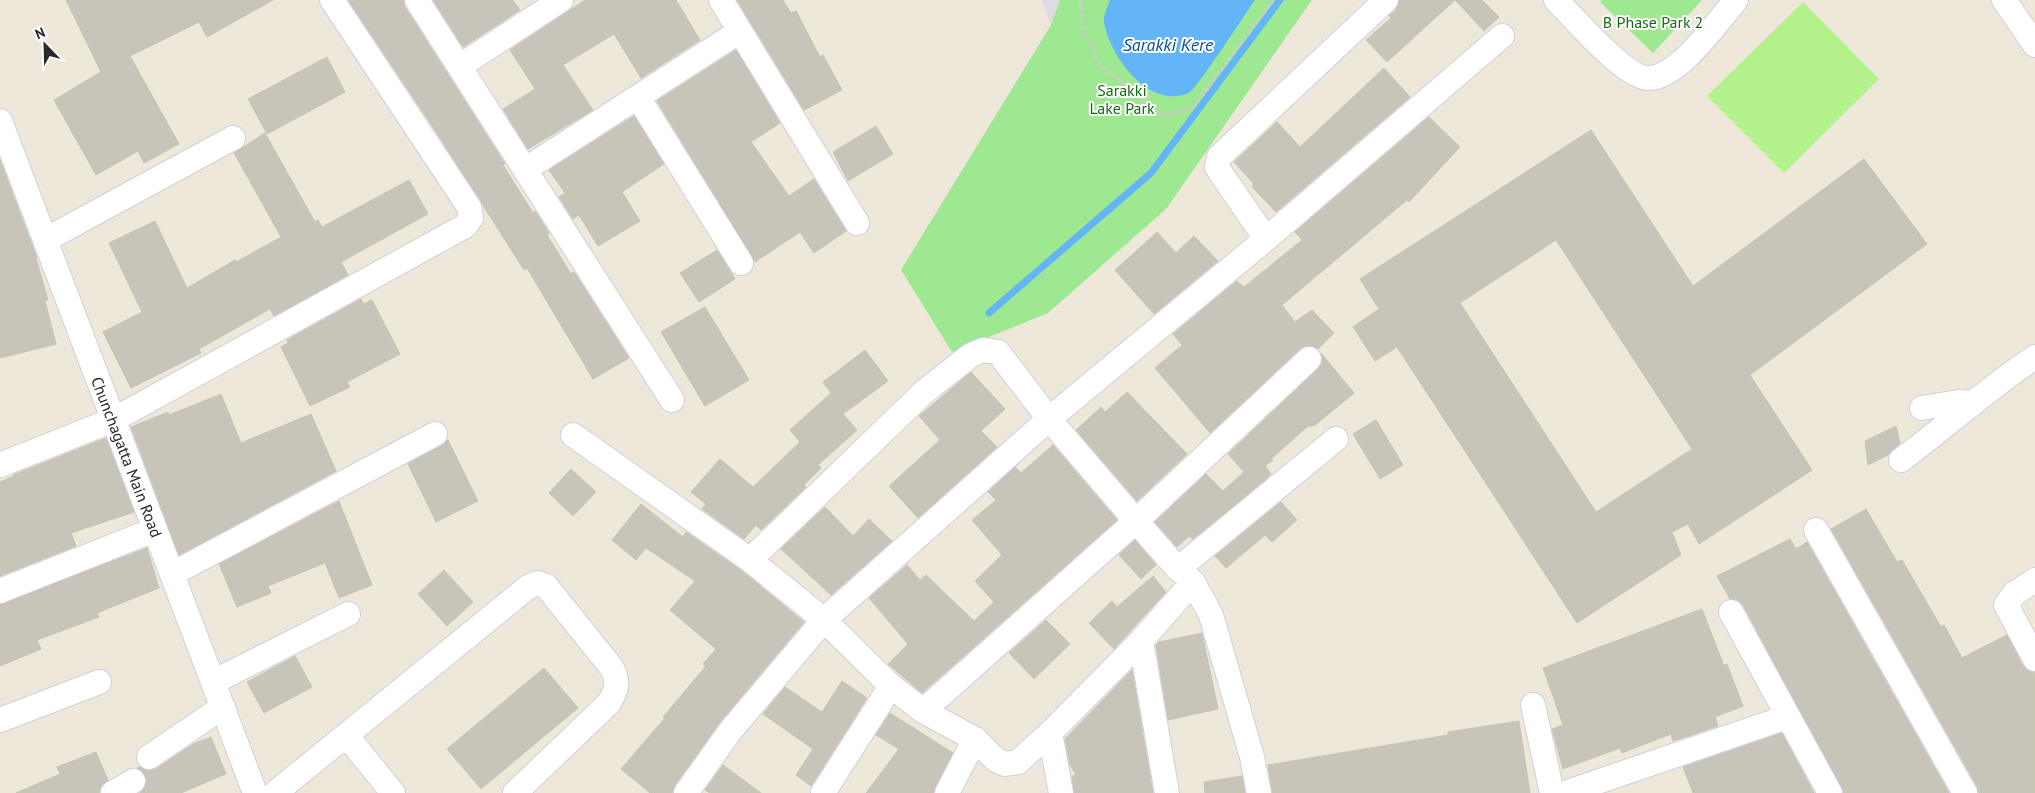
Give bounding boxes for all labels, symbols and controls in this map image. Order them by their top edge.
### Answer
park label: B Phase Park 2 [1603,12,1703,32]
north arrow [20,20,70,70]
text: N [32,23,48,43]
water label: Sarakki Kere [1123,33,1214,56]
park label: Sarakki Lake Park [1089,80,1155,118]
street label: Chunchagatta Main Road [87,374,167,540]

